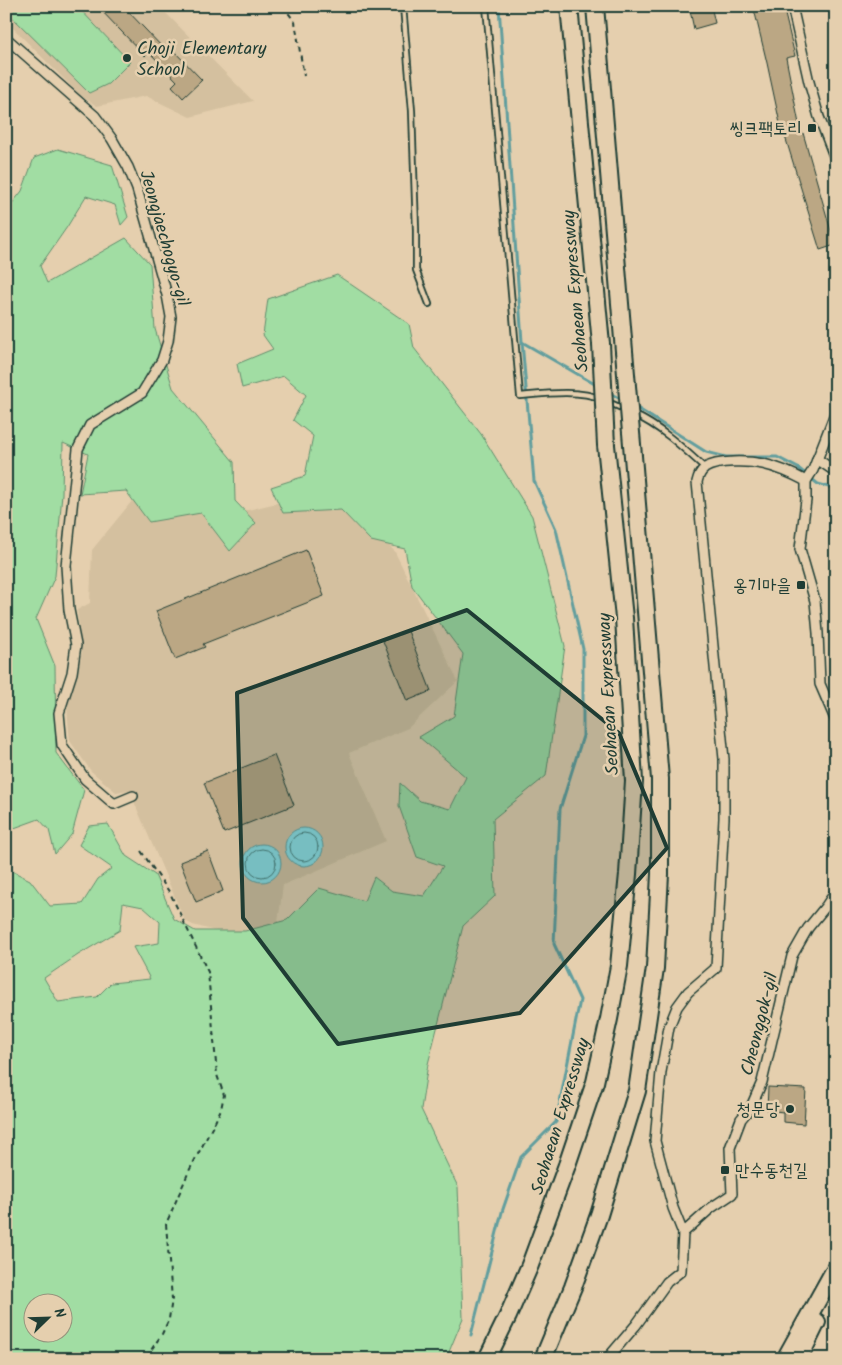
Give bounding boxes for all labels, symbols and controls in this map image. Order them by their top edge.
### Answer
place label: Choji Elementary School [137,35,267,85]
marker: Choji Elementary School [121,52,133,64]
place label: 씽크팩토리 [730,115,802,144]
marker: 씽크팩토리 [806,122,818,134]
street label: Jeongjaechogyo-gil [130,167,197,310]
street label: Seohaean Expressway [555,208,598,373]
place label: 옹기마을 [733,572,791,601]
marker: 옹기마을 [795,579,807,591]
street label: Seohaean Expressway [591,611,628,776]
street label: Cheonggok-gil [734,969,787,1079]
street label: Seohaean Expressway [524,1034,599,1198]
place label: 청문당 [737,1096,781,1125]
marker: 청문당 [784,1103,796,1115]
place label: 만수동천길 [735,1157,808,1186]
marker: 만수동천길 [719,1164,731,1176]
north arrow [22,1292,72,1342]
text: N [47,1305,71,1322]

